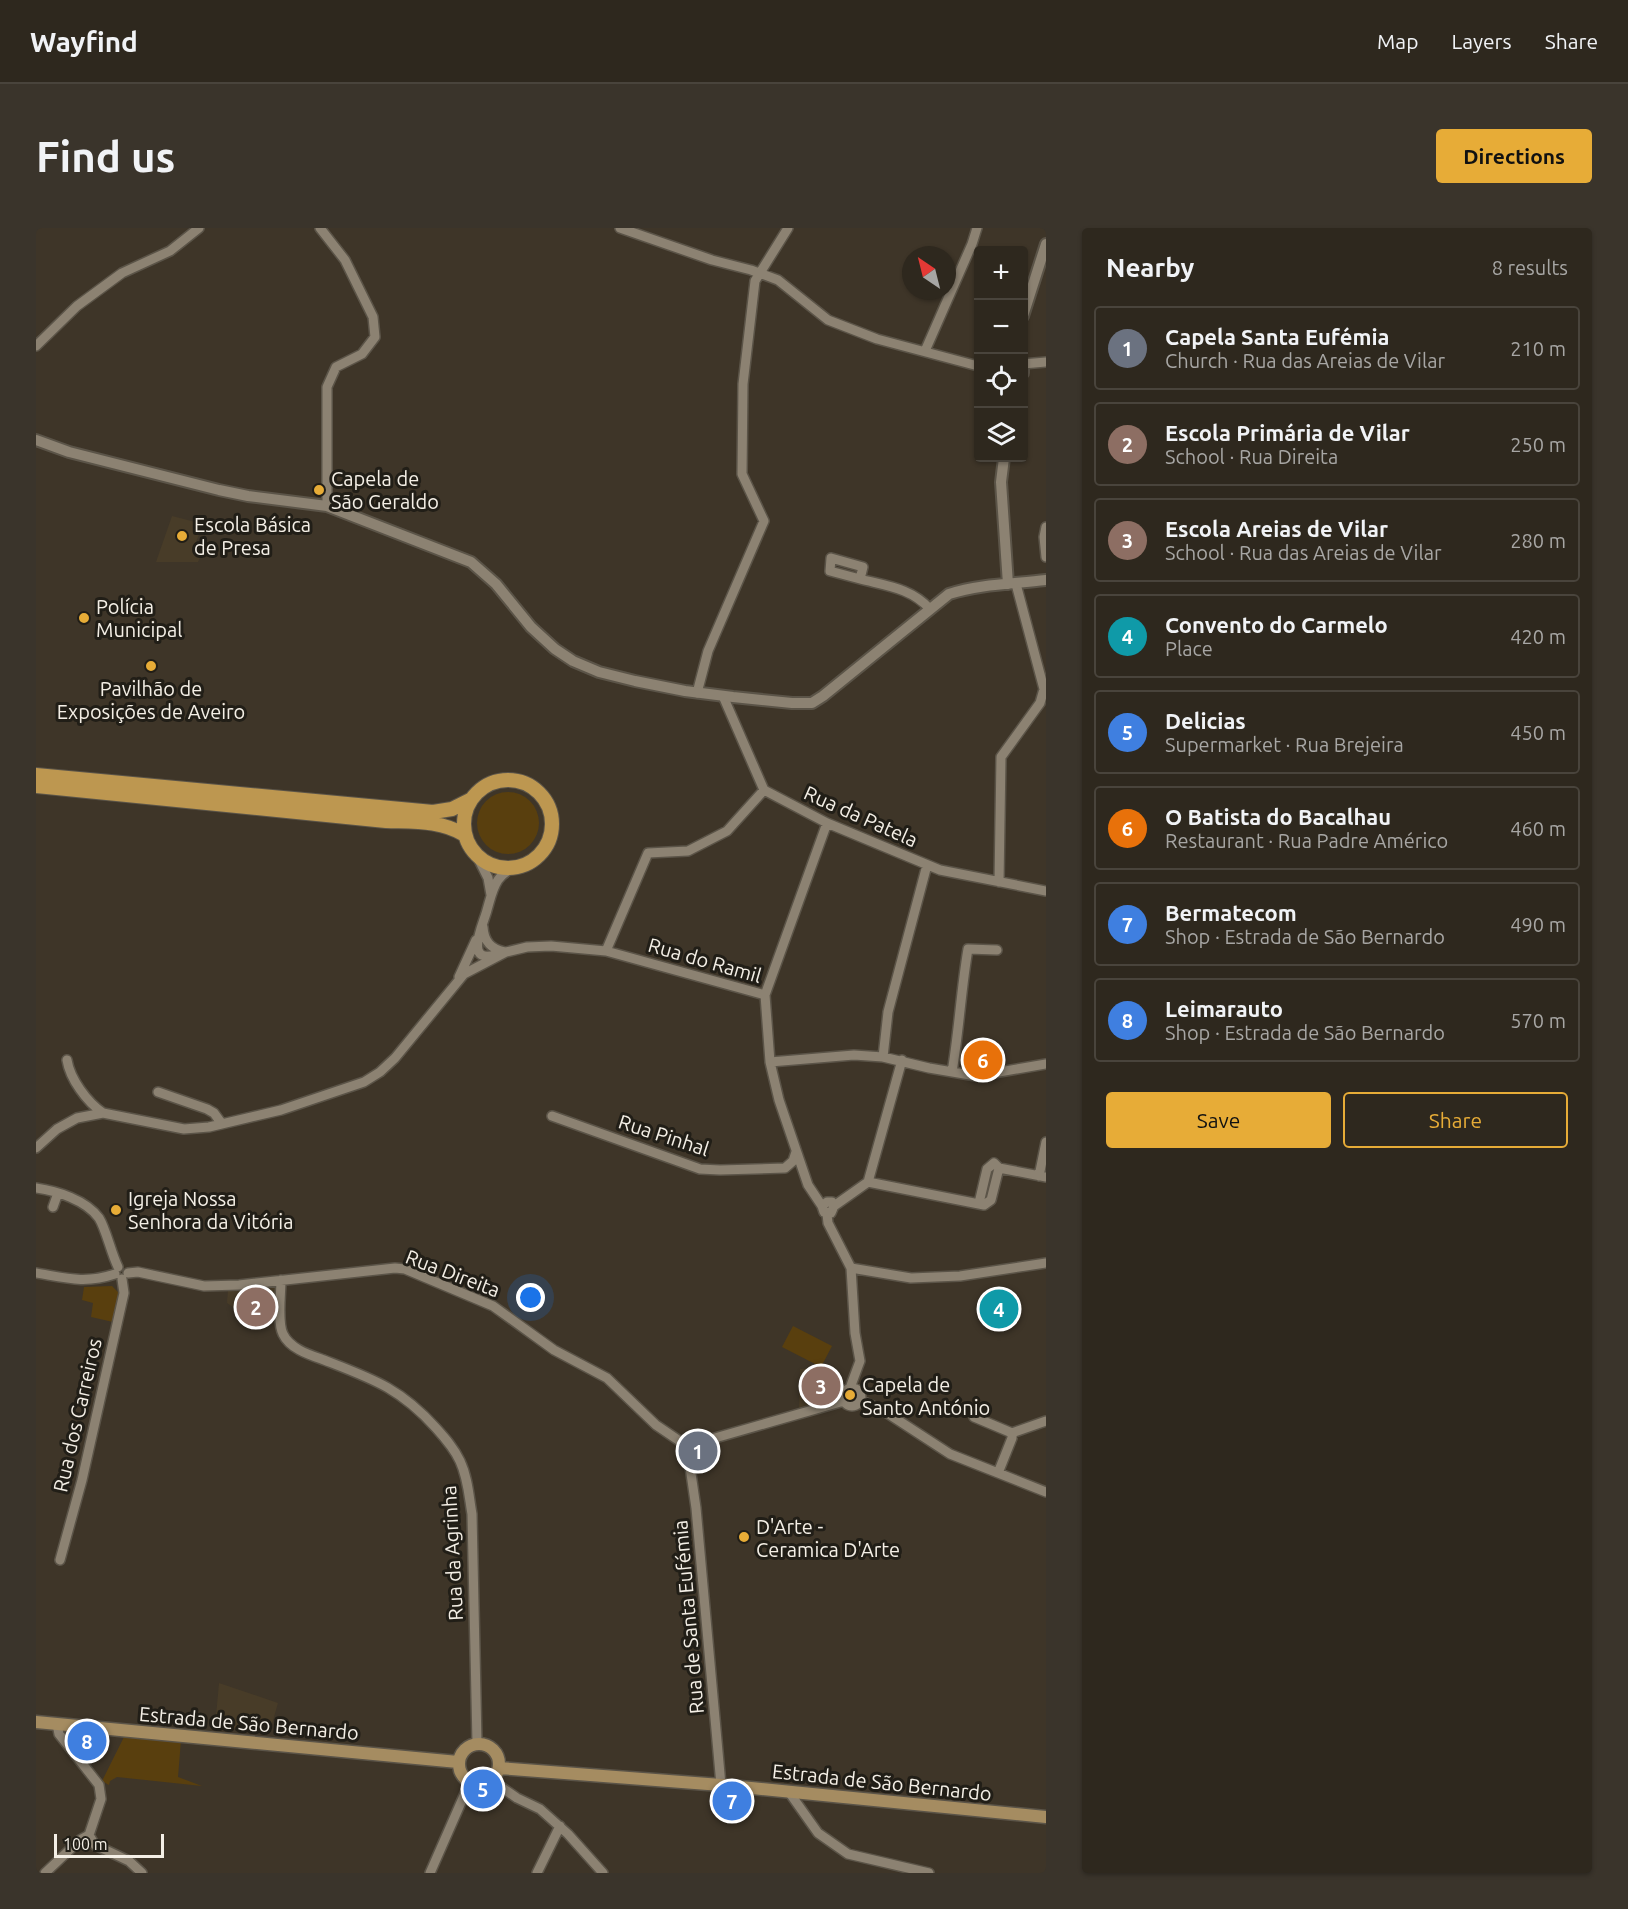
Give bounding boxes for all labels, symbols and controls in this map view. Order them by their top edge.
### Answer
text: Wayfind [30,26,138,57]
text: Map [1377,29,1418,53]
text: Layers [1451,29,1512,53]
text: Share [1545,29,1598,53]
button: Directions [1436,129,1592,183]
text: Find us [36,133,175,180]
north arrow [902,246,956,300]
map controls [974,246,1028,462]
button: + [974,246,1028,300]
text: Nearby [1106,253,1194,282]
text: 8 results [1492,256,1568,279]
button: − [974,300,1028,354]
text: Capela Santa Eufémia [1165,324,1389,349]
text: 1 [1122,337,1133,360]
text: 210 m [1510,337,1566,360]
text: Church · Rua das Areias de Vilar [1165,349,1445,372]
button: locate [974,354,1028,408]
button: layers [974,408,1028,462]
text: Escola Primária de Vilar [1165,420,1410,445]
text: 2 [1122,433,1133,456]
text: 250 m [1510,433,1566,456]
text: School · Rua Direita [1165,445,1338,468]
place label: Capela de São Geraldo [331,467,439,513]
marker: Capela de São Geraldo [312,483,326,497]
place label: Escola Básica de Presa [194,513,311,559]
text: Escola Areias de Vilar [1165,516,1388,541]
marker: Escola Básica de Presa [175,529,189,543]
text: 3 [1122,529,1133,552]
text: 280 m [1510,529,1566,552]
text: School · Rua das Areias de Vilar [1165,541,1442,564]
place label: Polícia Municipal [96,595,182,641]
marker: Polícia Municipal [77,611,91,625]
text: Convento do Carmelo [1165,612,1388,637]
text: 4 [1122,625,1133,648]
text: 420 m [1510,625,1566,648]
text: Place [1165,637,1213,660]
marker: Pavilhão de Exposições de Aveiro [144,659,158,673]
place label: Pavilhão de Exposições de Aveiro [57,677,245,723]
text: Delicias [1165,708,1246,733]
text: 5 [1122,721,1133,744]
text: 450 m [1510,721,1566,744]
text: Supermarket · Rua Brejeira [1165,733,1404,756]
street label: Rua da Patela [801,781,921,851]
text: O Batista do Bacalhau [1165,804,1391,829]
text: 6 [1122,817,1133,840]
text: 460 m [1510,817,1566,840]
text: Restaurant · Rua Padre Américo [1165,829,1448,852]
text: Bermatecom [1165,900,1297,925]
text: 7 [1122,913,1133,936]
text: 490 m [1510,913,1566,936]
text: Shop · Estrada de São Bernardo [1165,925,1445,948]
street label: Rua do Ramil [646,933,764,987]
text: Leimarauto [1165,996,1283,1021]
text: 8 [1122,1009,1133,1032]
text: 570 m [1510,1009,1566,1032]
text: Shop · Estrada de São Bernardo [1165,1021,1445,1044]
pin: 6 [964,1038,1002,1082]
button: Save [1106,1092,1331,1148]
button: Share [1343,1092,1568,1148]
street label: Rua Pinhal [616,1110,712,1160]
place label: Igreja Nossa Senhora da Vitória [128,1187,293,1233]
marker: Igreja Nossa Senhora da Vitória [109,1203,123,1217]
street label: Rua Direita [403,1244,503,1302]
your location [516,1283,545,1312]
pin: 2 [236,1284,276,1330]
pin: 4 [980,1286,1018,1332]
street label: Rua dos Carreiros [48,1336,106,1494]
pin: 3 [802,1364,840,1408]
place label: Capela de Santo António [862,1373,990,1419]
marker: Capela de Santo António [843,1388,857,1402]
pin: 1 [678,1428,718,1474]
street label: Rua da Agrinha [437,1485,467,1621]
place label: D'Arte - Ceramica D'Arte [756,1515,900,1561]
street label: Rua de Santa Eufémia [668,1519,708,1715]
marker: D'Arte - Ceramica D'Arte [737,1530,751,1544]
street label: Estrada de São Bernardo [138,1702,360,1744]
pin: 8 [68,1718,106,1764]
street label: Estrada de São Bernardo [771,1759,993,1805]
pin: 5 [464,1766,502,1812]
pin: 7 [712,1778,752,1824]
scale bar [54,1831,164,1858]
text: 100 m [63,1835,108,1853]

